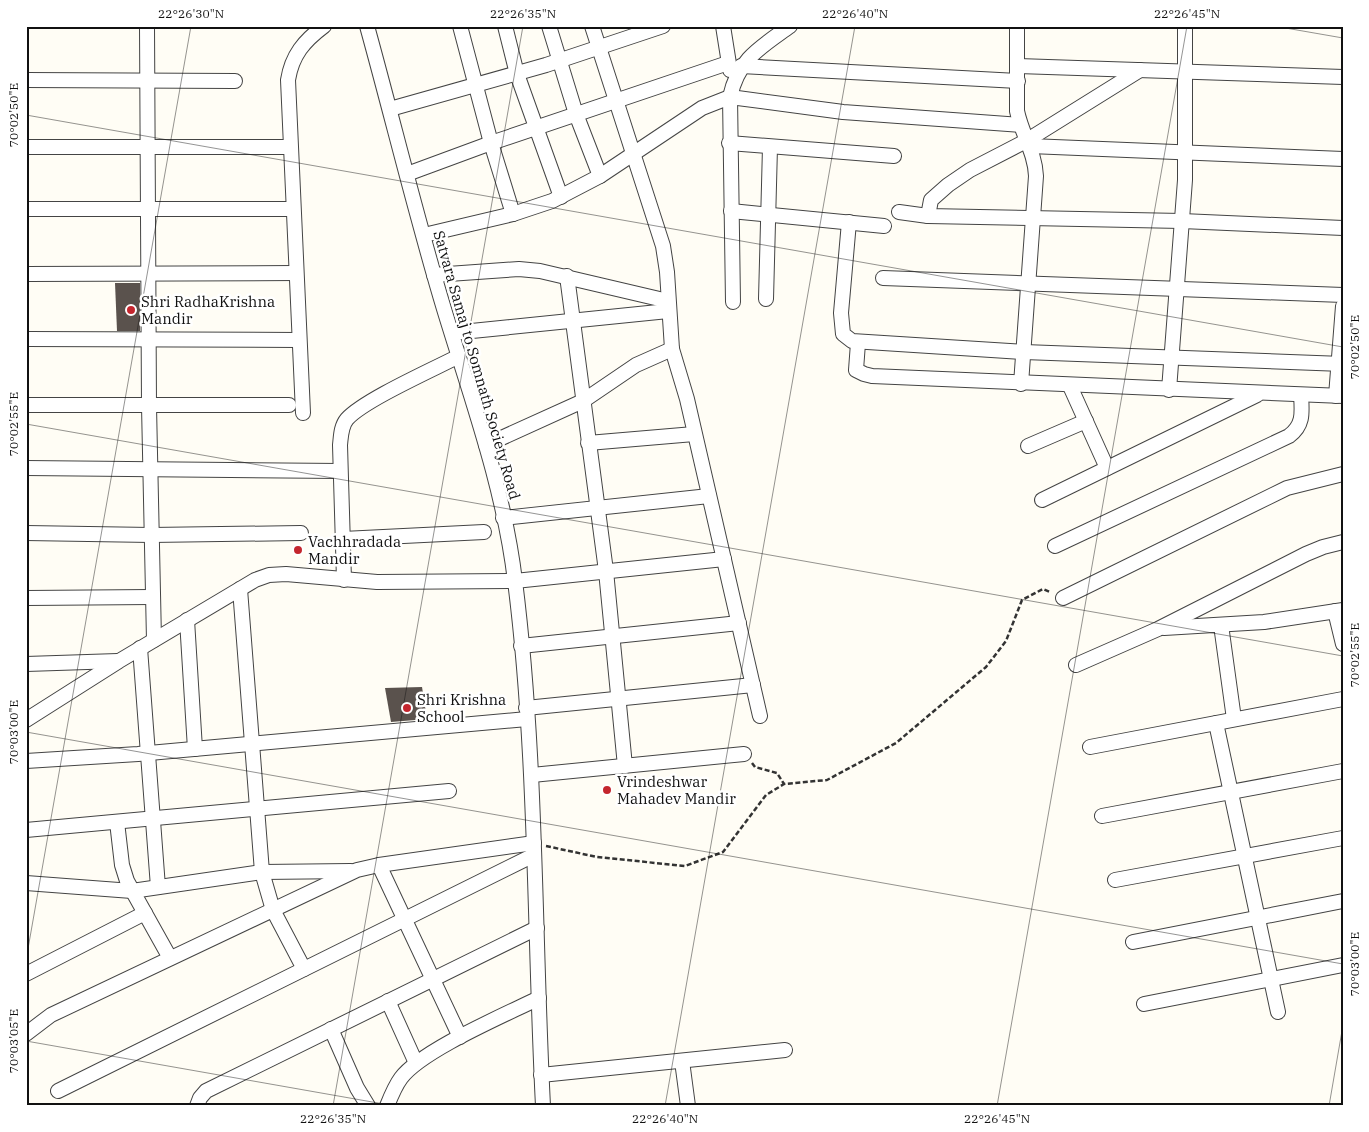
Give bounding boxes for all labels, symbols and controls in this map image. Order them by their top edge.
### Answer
text: 22°26'30"N [158,6,224,21]
text: 22°26'35"N [490,6,556,21]
text: 22°26'40"N [822,6,888,21]
text: 22°26'45"N [1154,6,1220,21]
text: 70°02'50"E [6,83,21,147]
street label: Satvara Samaj to Somnath Society Road [429,228,525,502]
place label: Shri RadhaKrishna Mandir [141,292,275,328]
marker: Shri RadhaKrishna Mandir [125,304,137,316]
text: 70°02'50"E [1347,315,1362,379]
text: 70°02'55"E [6,392,21,456]
place label: Vachhradada Mandir [308,532,401,568]
marker: Vachhradada Mandir [292,544,304,556]
text: 70°02'55"E [1347,623,1362,687]
place label: Shri Krishna School [417,690,506,726]
text: 70°03'00"E [6,700,21,764]
marker: Shri Krishna School [401,702,413,714]
place label: Vrindeshwar Mahadev Mandir [617,772,736,808]
marker: Vrindeshwar Mahadev Mandir [601,784,613,796]
text: 70°03'00"E [1347,932,1362,996]
text: 70°03'05"E [6,1009,21,1073]
text: 22°26'35"N [300,1111,366,1126]
text: 22°26'40"N [632,1111,698,1126]
text: 22°26'45"N [964,1111,1030,1126]

